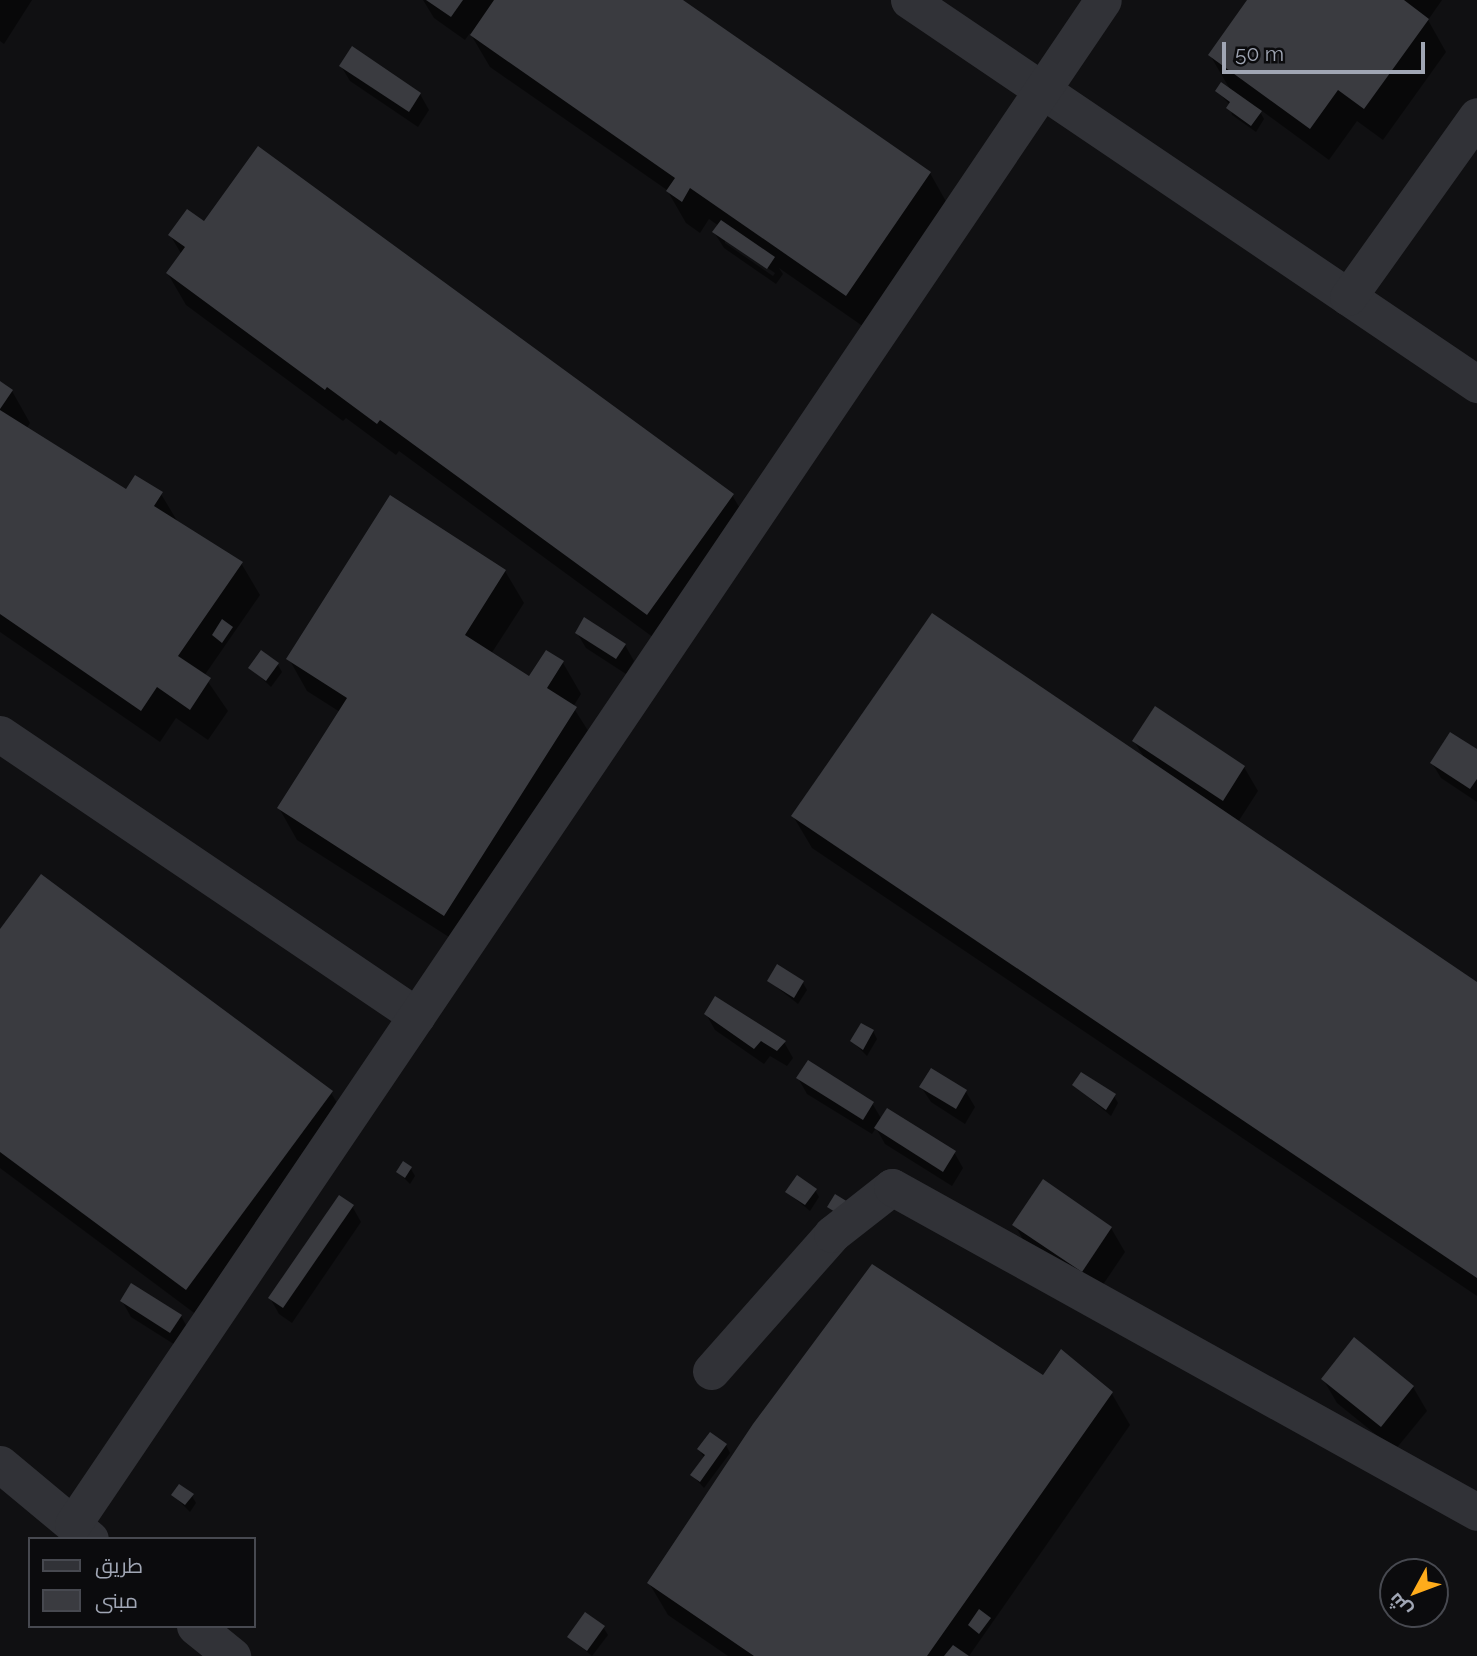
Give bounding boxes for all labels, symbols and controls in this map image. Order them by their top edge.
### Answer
scale bar [1225,28,1428,72]
text: 50 m [1235,41,1284,66]
legend [28,1537,256,1628]
text: طريق [95,1553,143,1578]
north arrow [1379,1558,1449,1628]
text: مبنى [95,1588,138,1613]
text: ش [1383,1589,1416,1622]

